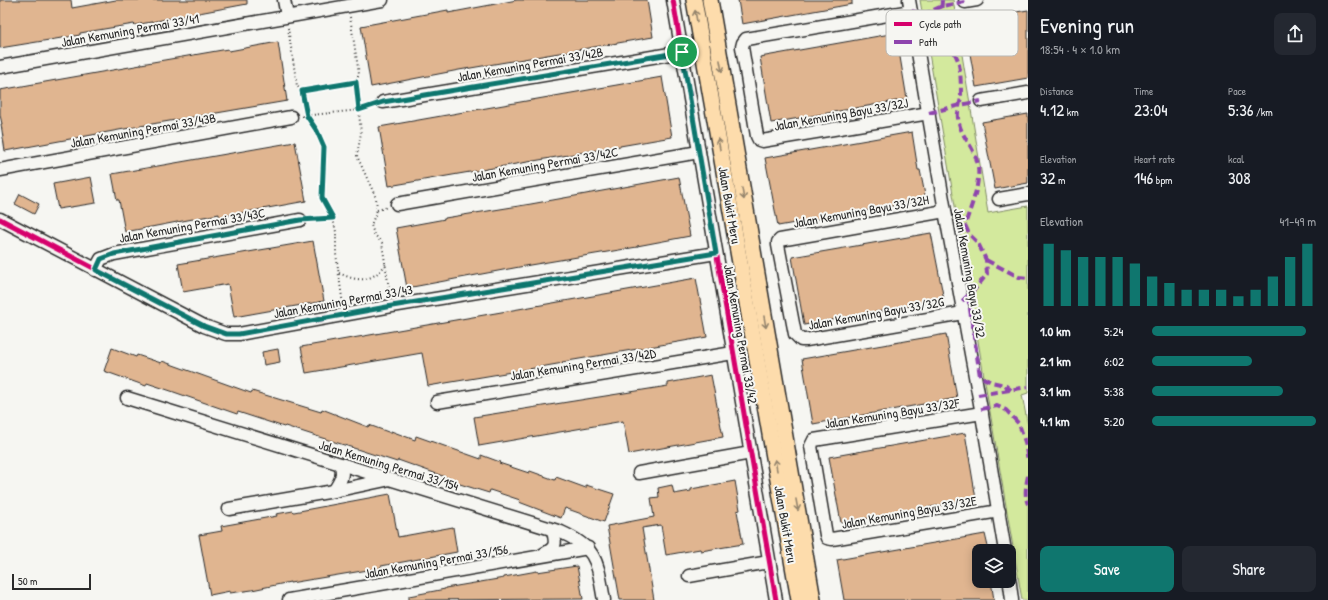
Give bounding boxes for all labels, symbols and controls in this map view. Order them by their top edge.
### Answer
street label: Jalan Kemuning Permai 33/41 [60,9,201,51]
one-way arrow [692,10,700,23]
legend [886,10,1018,56]
text: Evening run [1040,10,1134,40]
button: share [1274,13,1316,55]
text: Cycle path [919,17,962,31]
pin [665,35,699,69]
text: Path [919,35,937,49]
text: 18:54 · 4 × 1.0 km [1040,40,1120,58]
icon: arrive [671,41,693,63]
street label: Jalan Kemuning Permai 33/42B [456,42,605,86]
one-way arrow [717,59,725,72]
text: Distance [1040,84,1074,98]
text: Time [1134,84,1153,98]
text: Pace [1228,84,1246,98]
street label: Jalan Kemuning Bayu 33/32J [772,93,910,135]
text: 4.12 [1040,98,1064,121]
text: 23:04 [1134,98,1168,121]
text: 5:36 [1228,98,1254,121]
text: km [1064,105,1079,119]
text: /km [1254,105,1273,119]
street label: Jalan Kemuning Permai 33/43B [69,108,218,152]
one-way arrow [715,138,723,151]
street label: Jalan Kemuning Permai 33/42C [470,142,620,186]
text: Elevation [1040,152,1077,166]
text: Heart rate [1134,152,1175,166]
text: kcal [1228,152,1244,166]
street label: Jalan Bukit Meru [714,165,746,245]
text: 32 [1040,166,1056,189]
text: 146 [1134,166,1153,189]
text: 308 [1228,166,1251,189]
text: m [1056,173,1066,187]
text: bpm [1153,173,1173,187]
one-way arrow [739,187,747,200]
street label: Jalan Kemuning Bayu 33/32H [792,190,930,232]
street label: Jalan Kemuning Permai 33/43C [118,203,266,247]
street label: Jalan Kemuning Bayu 33/32 [950,207,990,339]
text: Elevation [1040,212,1083,230]
text: 41–49 m [1279,212,1316,230]
street label: Jalan Kemuning Permai 33/42 [720,263,762,405]
street label: Jalan Kemuning Permai 33/43 [272,280,414,322]
street label: Jalan Kemuning Bayu 33/32G [807,292,946,334]
one-way arrow [762,315,770,328]
text: 1.0 km [1040,322,1071,340]
text: 5:24 [1104,322,1123,340]
street label: Jalan Kemuning Permai 33/42D [509,343,658,384]
text: 2.1 km [1040,352,1071,370]
text: 6:02 [1104,352,1124,370]
text: 3.1 km [1040,382,1071,400]
text: 5:38 [1104,382,1124,400]
street label: Jalan Kemuning Bayu 33/32F [823,393,962,433]
text: 4.1 km [1040,412,1070,430]
text: 5:20 [1104,412,1124,430]
street label: Jalan Kemuning Permai 33/154 [317,435,461,495]
one-way arrow [772,459,780,472]
street label: Jalan Bukit Meru [770,484,802,564]
street label: Jalan Kemuning Bayu 33/32E [840,491,978,533]
one-way arrow [793,499,801,512]
street label: Jalan Kemuning Permai 33/156 [363,539,509,583]
map controls [972,544,1016,588]
button: layers [972,544,1016,588]
button: Save [1040,546,1174,592]
button: Share [1182,546,1316,592]
scale bar [12,572,91,591]
text: 50 m [18,574,38,588]

